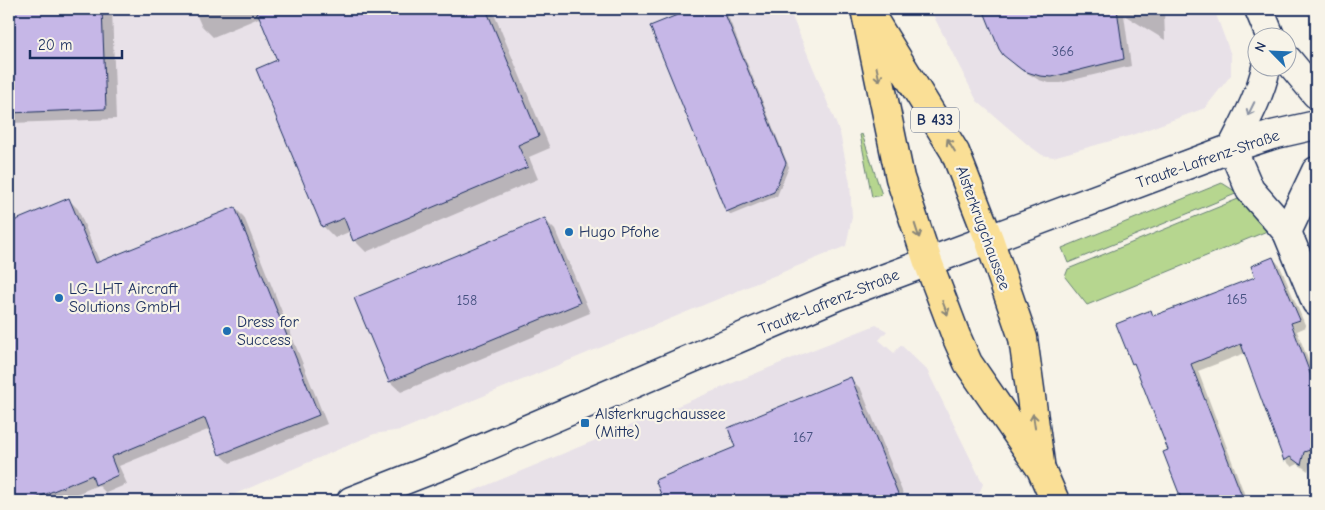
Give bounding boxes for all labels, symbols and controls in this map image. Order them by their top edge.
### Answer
scale bar [30,28,122,60]
north arrow [1248,28,1298,78]
text: 20 m [38,36,72,54]
text: N [1251,39,1270,55]
house number: 366 [1052,43,1074,60]
one-way arrow [874,65,883,81]
one-way arrow [1246,101,1256,116]
road number: B 433 [911,108,959,132]
street label: Traute-Lafrenz-Straße [1134,126,1282,192]
one-way arrow [945,139,955,153]
street label: Alsterkrugchaussee [952,164,1014,292]
place label: Hugo Pfohe [579,223,659,241]
one-way arrow [913,223,923,239]
marker: Hugo Pfohe [563,226,575,238]
street label: Traute-Lafrenz-Straße [756,266,902,338]
place label: LG-LHT Aircraft Solutions GmbH [69,280,180,316]
house number: 165 [1227,291,1247,308]
marker: LG-LHT Aircraft Solutions GmbH [53,292,65,304]
house number: 158 [457,292,477,309]
one-way arrow [941,299,950,315]
place label: Dress for Success [237,313,299,349]
marker: Dress for Success [221,325,233,337]
place label: Alsterkrugchaussee (Mitte) [595,405,726,441]
one-way arrow [1029,413,1039,429]
marker: Alsterkrugchaussee (Mitte) [579,417,591,429]
house number: 167 [793,429,813,446]

